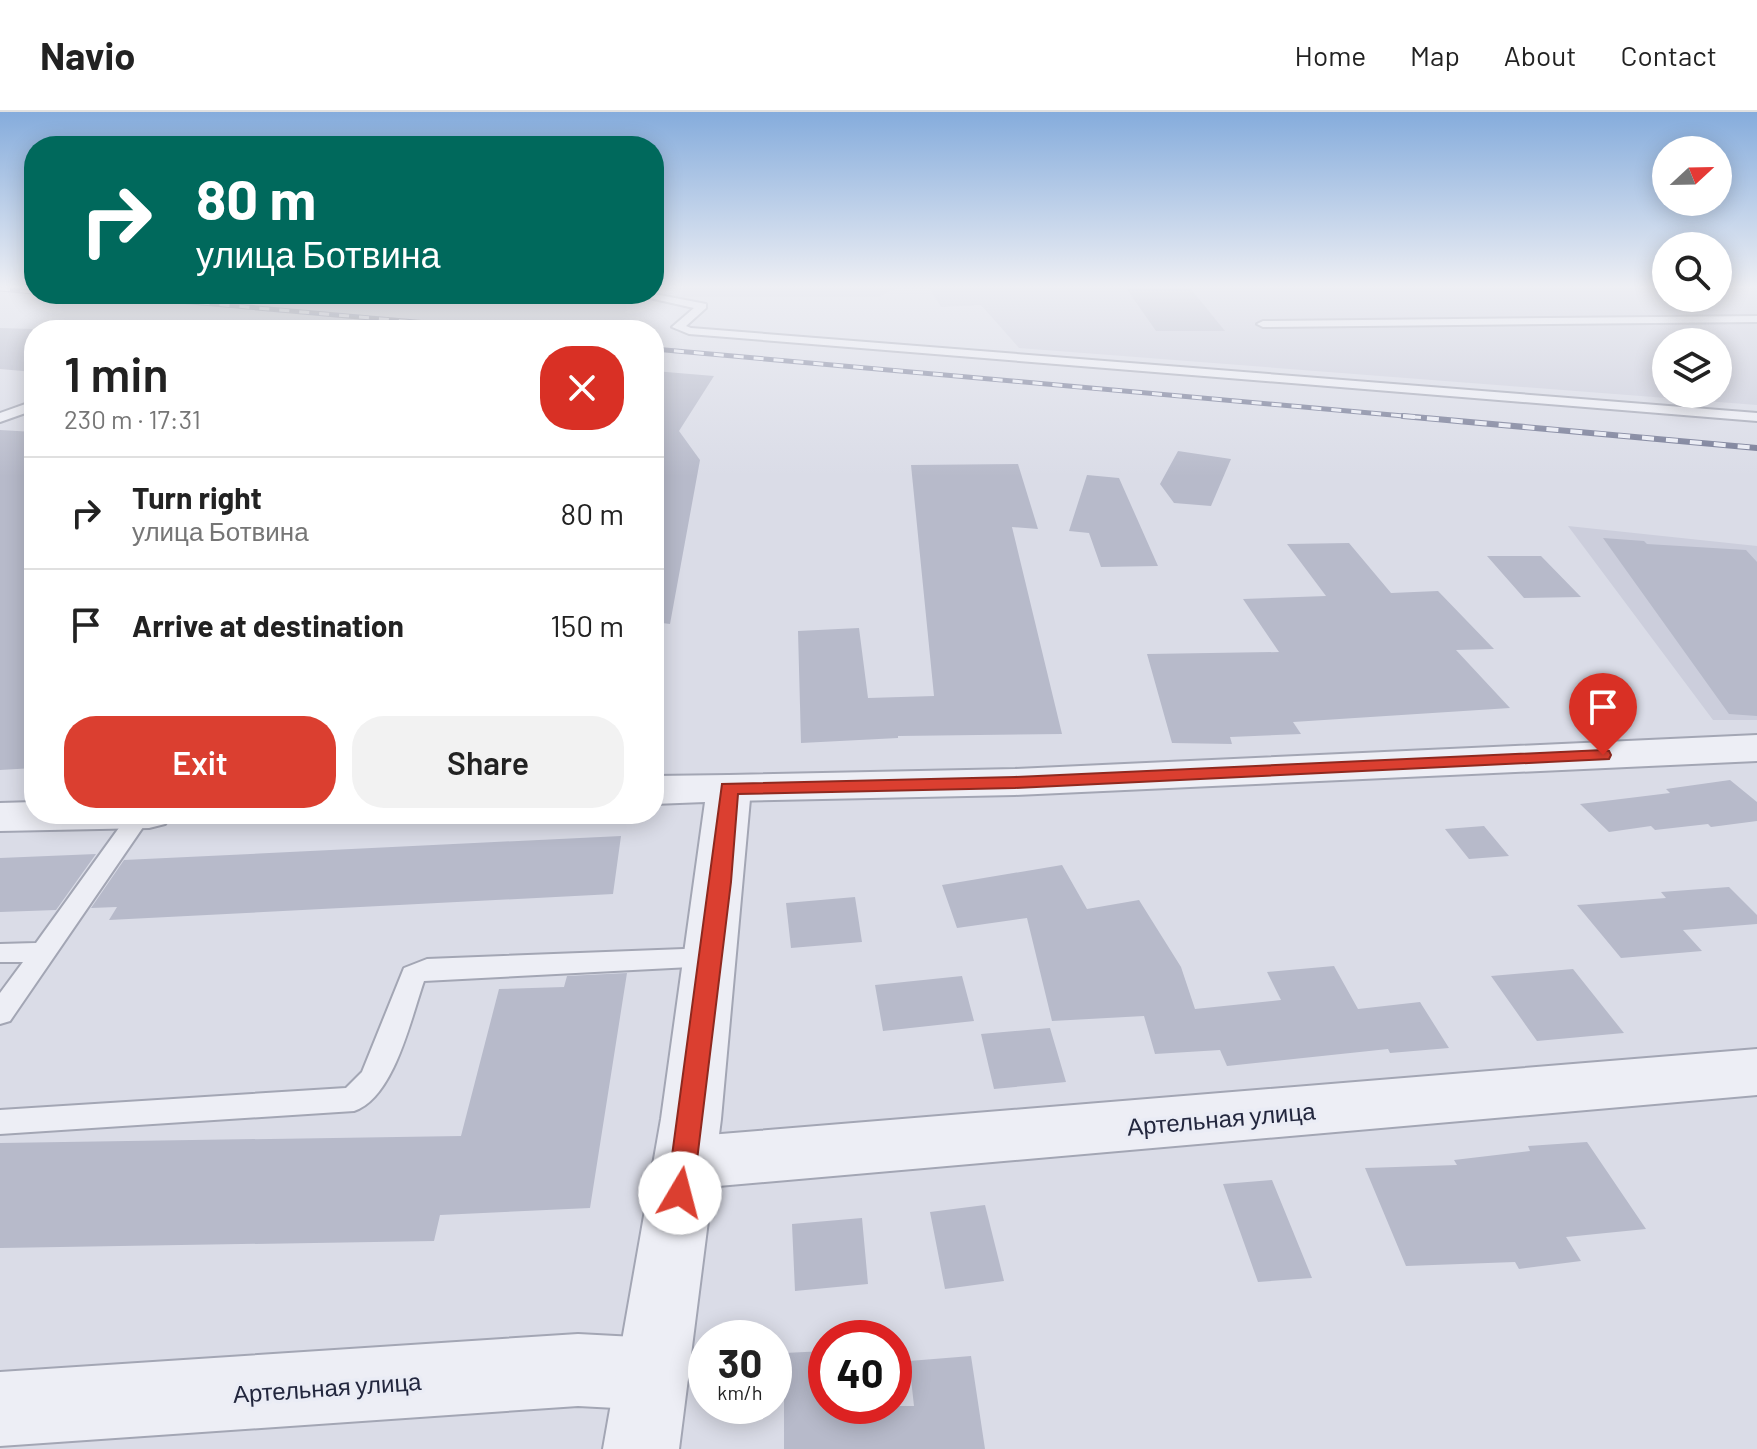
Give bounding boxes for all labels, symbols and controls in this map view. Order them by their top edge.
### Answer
text: Navio [40,32,135,78]
text: Home [1295,38,1366,72]
text: Map [1410,38,1460,72]
text: About [1504,38,1576,72]
text: Contact [1620,38,1717,72]
north arrow [1652,136,1732,216]
map controls [1652,136,1732,408]
text: 80 m [196,164,316,231]
icon: right [64,168,168,272]
text: улица Ботвина [196,232,441,275]
button: search [1652,232,1732,312]
button: layers [1652,328,1732,408]
text: 1 min [64,344,169,402]
button: close [540,346,624,430]
text: 230 m · 17:31 [64,403,201,434]
text: Turn right [132,479,262,515]
icon: right [64,491,108,535]
text: 80 m [561,495,624,531]
text: улица Ботвина [132,515,309,546]
icon: arrive [64,603,108,647]
text: Arrive at destination [132,607,404,643]
text: 150 m [550,607,624,643]
pin [1569,673,1637,755]
icon: arrive [1581,685,1625,729]
button: Exit [64,716,336,808]
button: Share [352,716,624,808]
street label: Артельная улица [1126,1095,1317,1141]
position arrow [638,1151,722,1235]
speed limit sign: 40 [808,1320,912,1424]
text: 30 [718,1338,762,1386]
street label: Артельная улица [232,1366,423,1408]
text: km/h [717,1380,763,1404]

